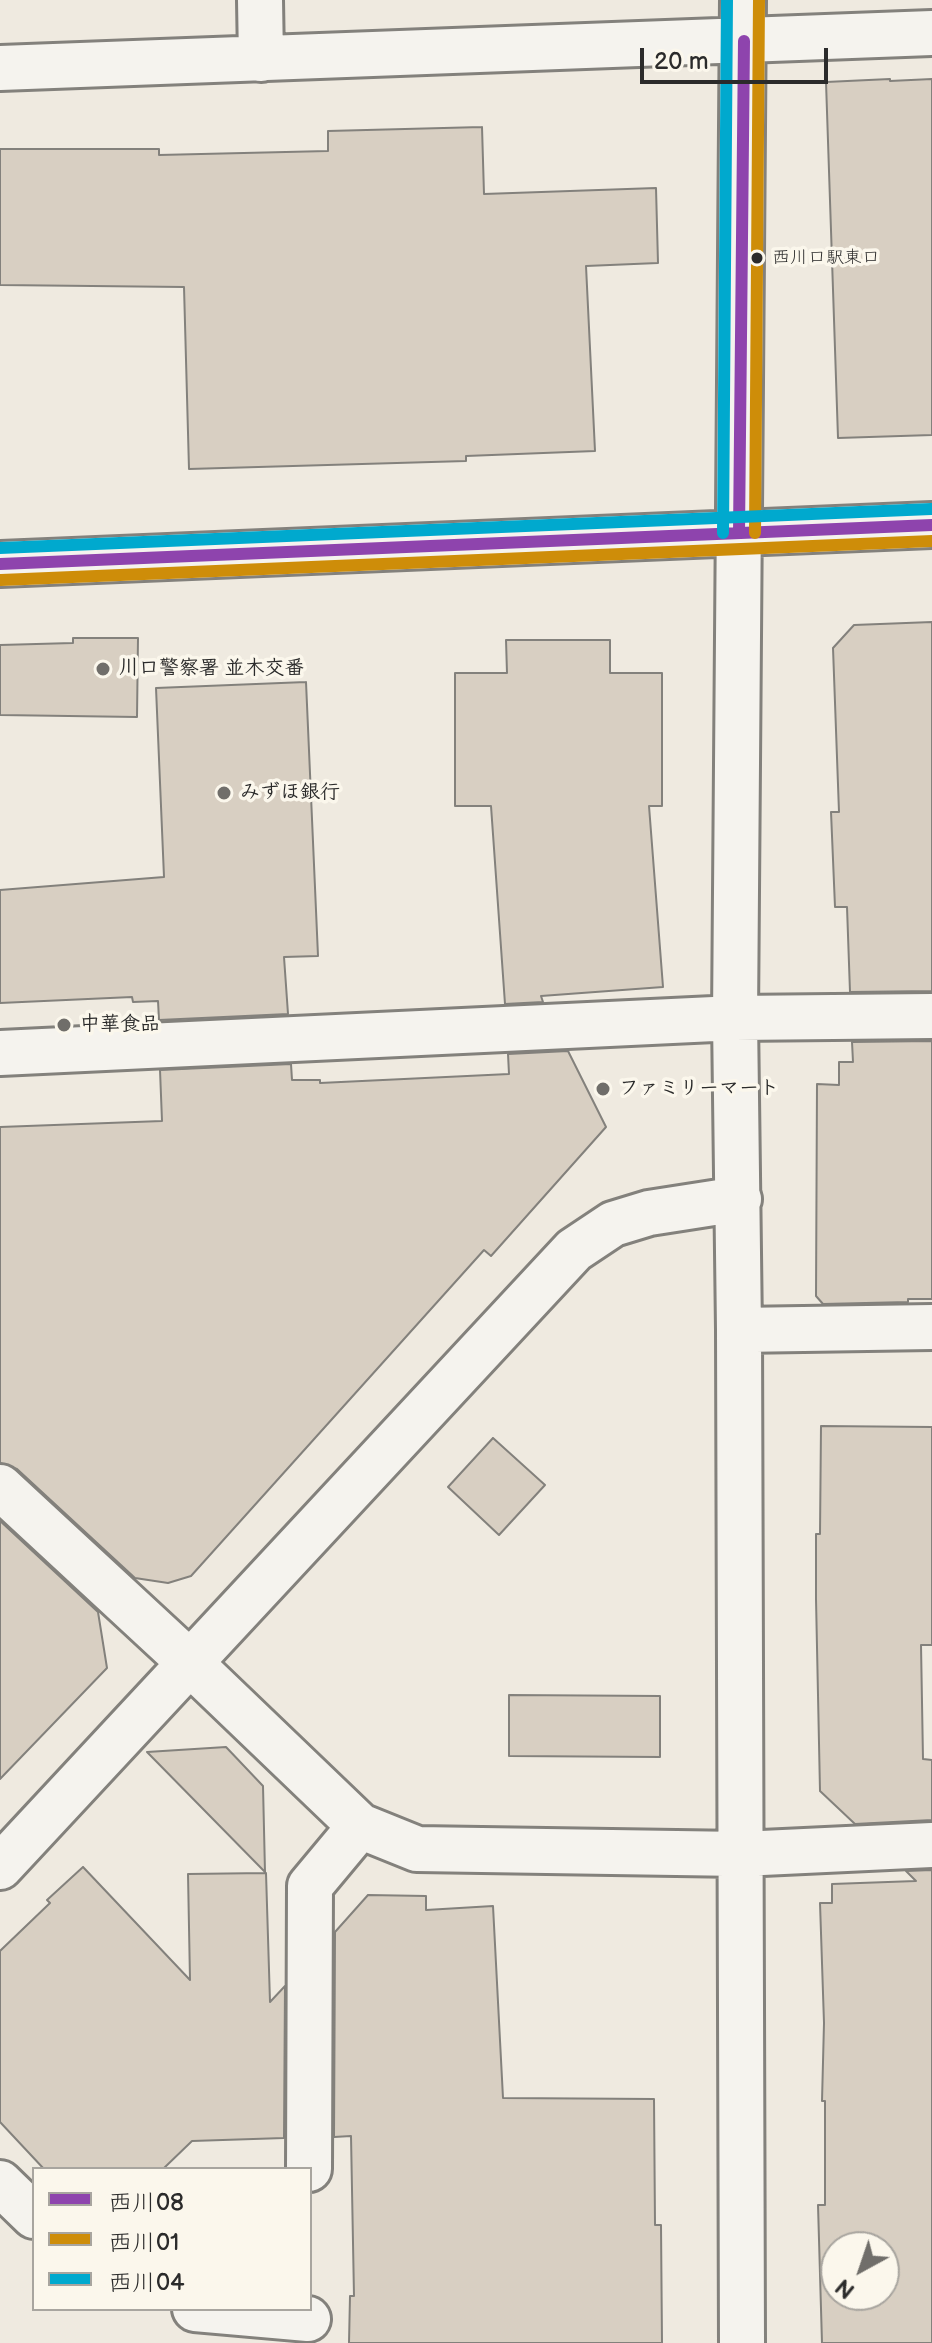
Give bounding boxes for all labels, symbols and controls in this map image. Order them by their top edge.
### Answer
scale bar [644,32,832,82]
text: 20 m [654,47,709,76]
place label: 西川口駅東口 [772,247,880,269]
marker: 西川口駅東口 [749,250,765,266]
place label: 川口警察署 並木交番 [119,657,304,681]
marker: 川口警察署 並木交番 [94,660,112,678]
place label: みずほ銀行 [240,781,340,805]
marker: みずほ銀行 [215,784,233,802]
place label: 中華食品 [80,1013,160,1037]
marker: 中華食品 [55,1016,73,1034]
place label: ファミリーマート [619,1077,779,1101]
marker: ファミリーマート [594,1080,612,1098]
legend [32,2167,312,2311]
text: 西川08 [108,2188,184,2217]
text: 西川01 [108,2228,179,2257]
north arrow [820,2231,900,2311]
text: 西川04 [108,2268,185,2297]
text: N [831,2273,861,2304]

